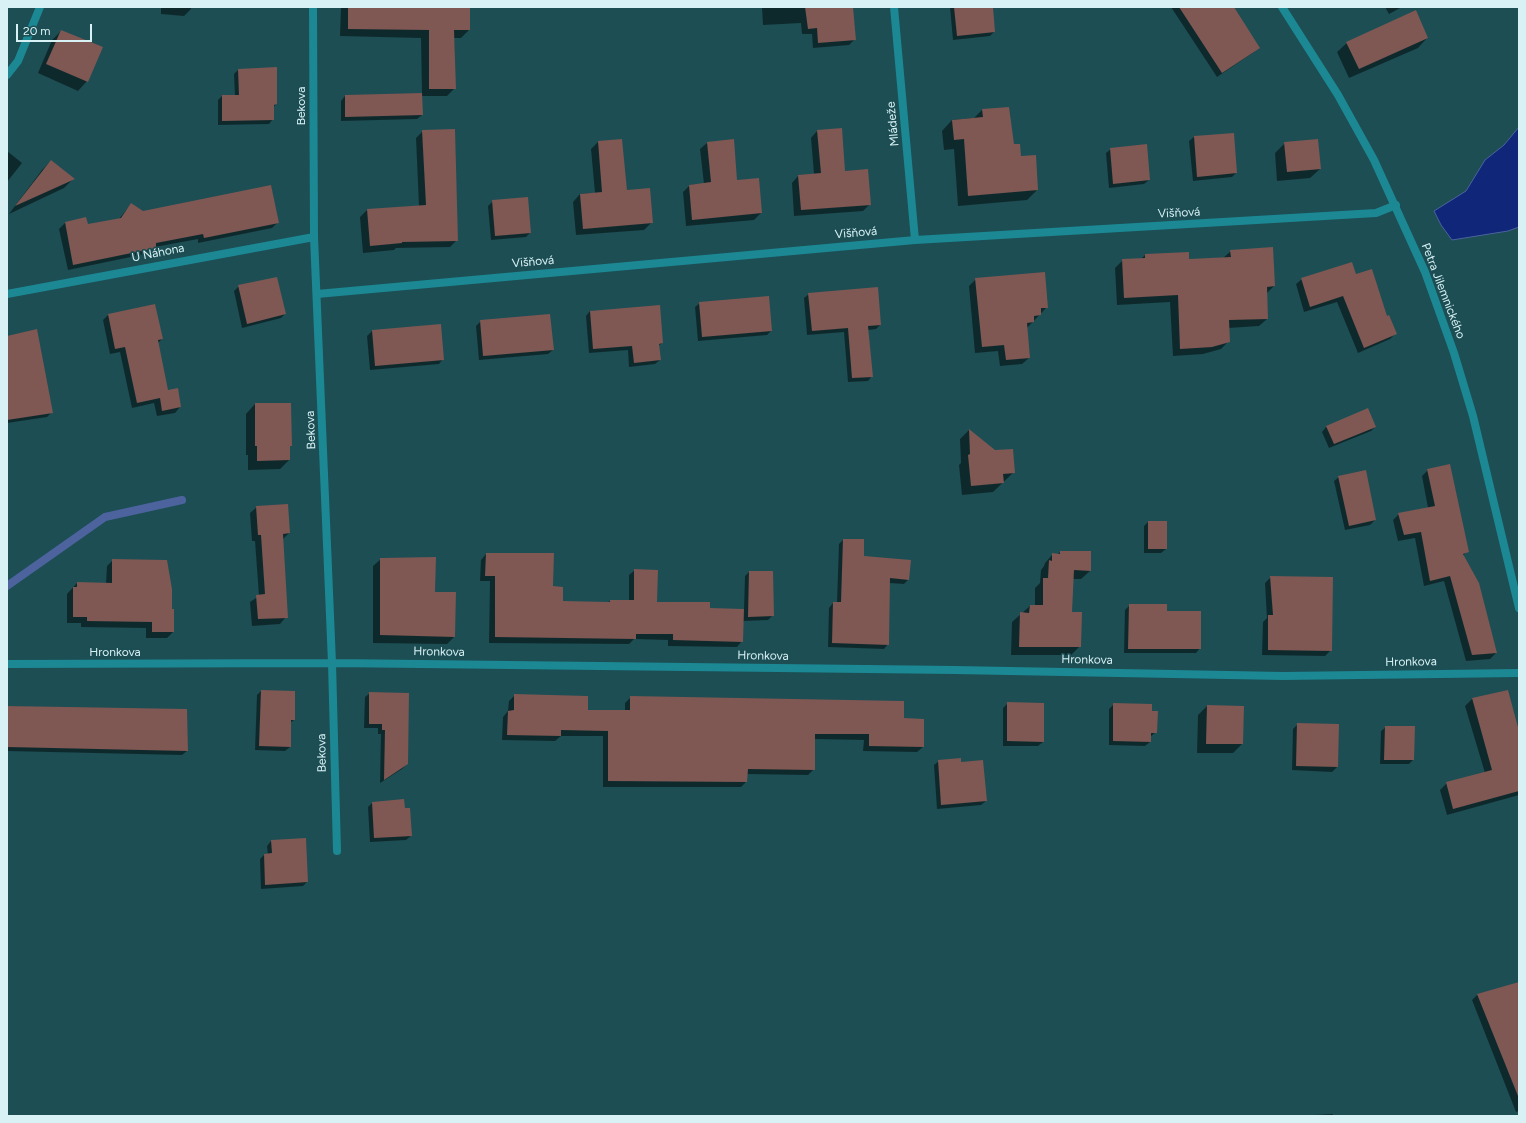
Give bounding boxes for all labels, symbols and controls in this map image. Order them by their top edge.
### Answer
scale bar [18,16,94,42]
text: 20 m [23,24,51,38]
street label: Bekova [294,87,308,125]
street label: Mládeže [884,101,902,147]
street label: Višňová [1157,205,1201,221]
street label: Višňová [834,224,878,242]
street label: U Náhona [130,241,186,265]
street label: Petra Jilemnického [1418,241,1468,341]
street label: Višňová [511,253,555,271]
street label: Bekova [303,410,319,450]
street label: Hronkova [413,644,465,660]
street label: Hronkova [89,645,141,659]
street label: Hronkova [737,648,789,664]
street label: Hronkova [1061,652,1113,668]
street label: Hronkova [1385,654,1437,670]
street label: Bekova [314,734,330,772]

